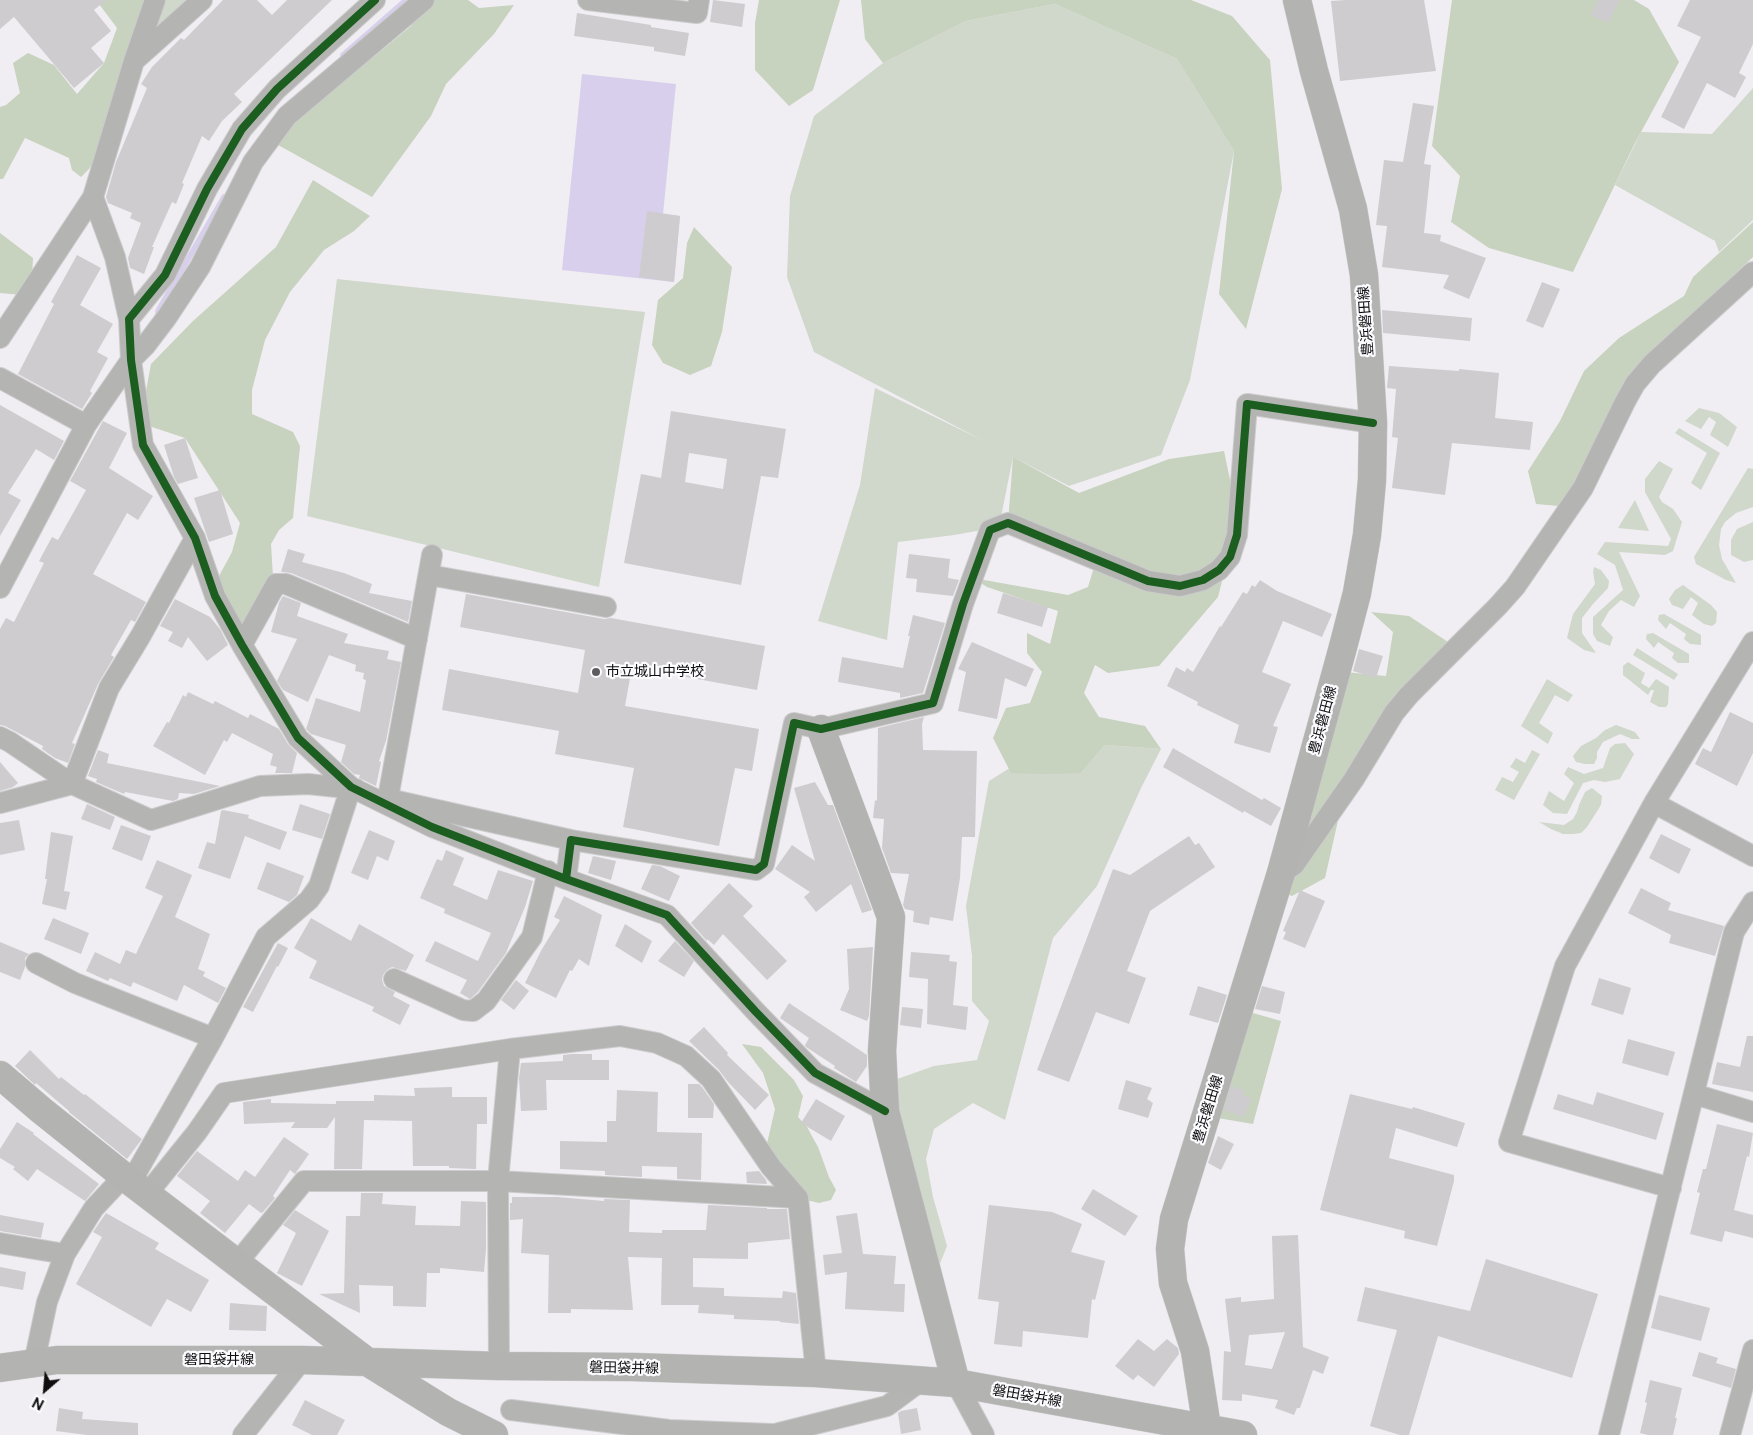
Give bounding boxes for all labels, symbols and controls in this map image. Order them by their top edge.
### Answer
street label: 豊浜磐田線 [1355,285,1377,357]
place label: 市立城山中学校 [606,664,704,680]
marker: 市立城山中学校 [590,666,602,678]
street label: 豊浜磐田線 [1306,684,1340,756]
street label: 豊浜磐田線 [1190,1073,1226,1145]
street label: 磐田袋井線 [184,1352,254,1368]
street label: 磐田袋井線 [589,1359,659,1377]
north arrow [20,1365,70,1415]
street label: 磐田袋井線 [991,1382,1063,1410]
text: N [30,1394,47,1413]

